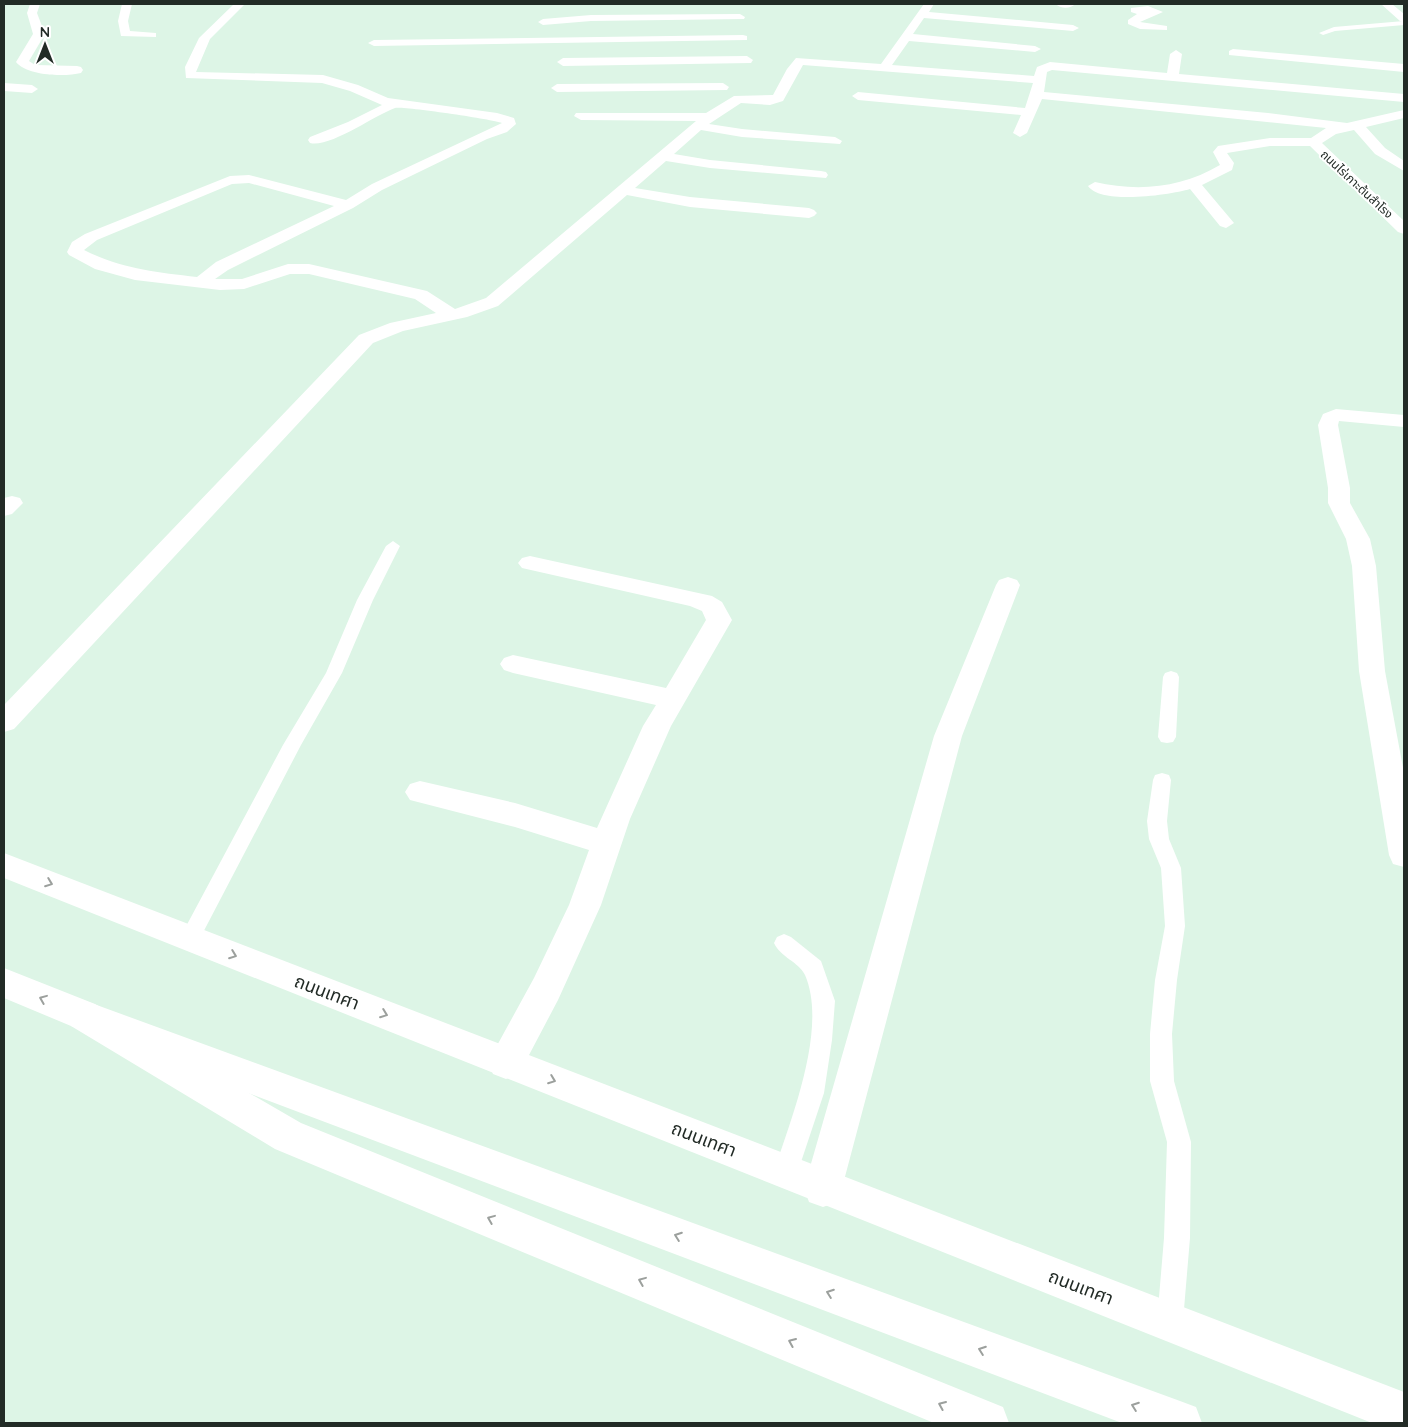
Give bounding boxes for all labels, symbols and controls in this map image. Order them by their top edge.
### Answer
north arrow [20,20,70,70]
text: N [40,23,50,41]
street label: ถนนไร่เกาะต้นสำโรง [1318,147,1396,221]
one-way arrow [44,876,53,887]
one-way arrow [228,949,237,959]
street label: ถนนเทศา [291,969,363,1015]
one-way arrow [39,995,48,1005]
one-way arrow [379,1008,388,1018]
one-way arrow [547,1074,556,1084]
street label: ถนนเทศา [668,1116,740,1162]
one-way arrow [487,1215,496,1225]
one-way arrow [674,1232,683,1242]
street label: ถนนเทศา [1045,1264,1117,1310]
one-way arrow [638,1276,647,1287]
one-way arrow [826,1289,835,1299]
one-way arrow [788,1338,797,1349]
one-way arrow [979,1346,987,1356]
one-way arrow [938,1400,947,1411]
one-way arrow [1131,1402,1139,1412]

